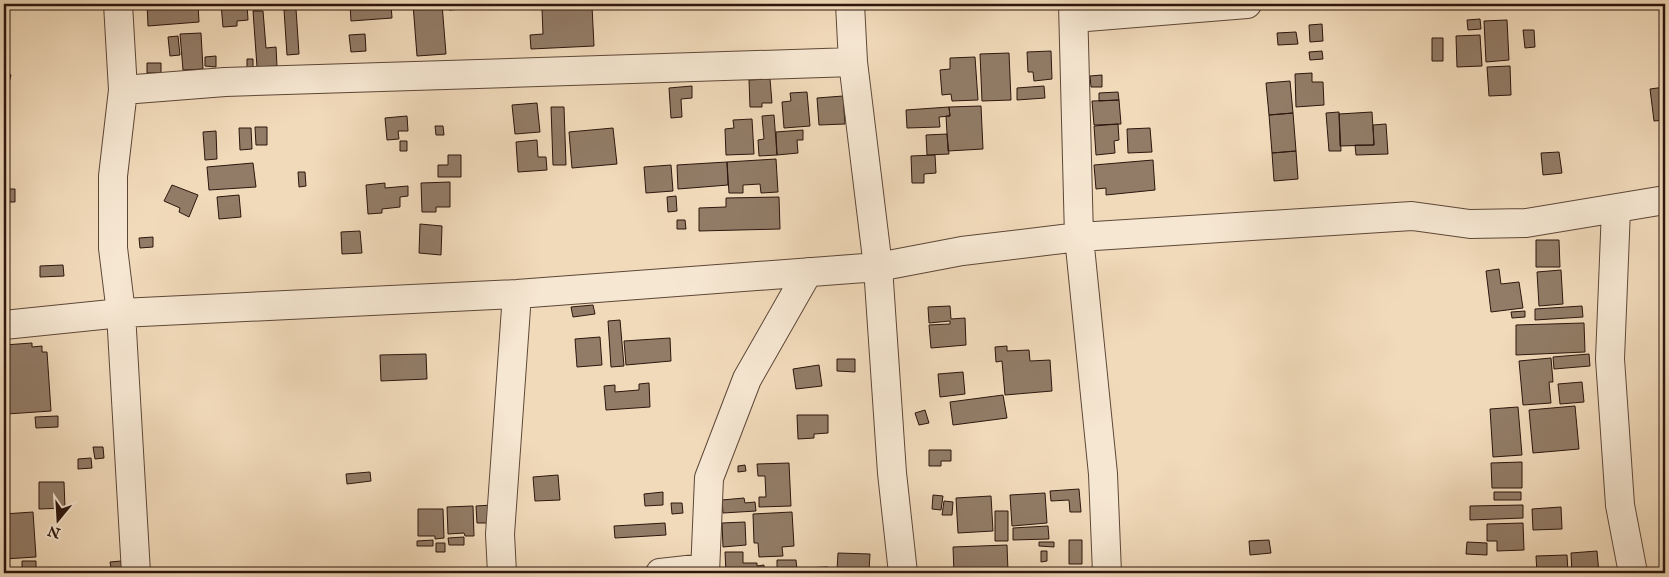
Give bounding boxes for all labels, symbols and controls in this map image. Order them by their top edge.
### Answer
north arrow [32,494,82,544]
text: N [46,521,64,542]

